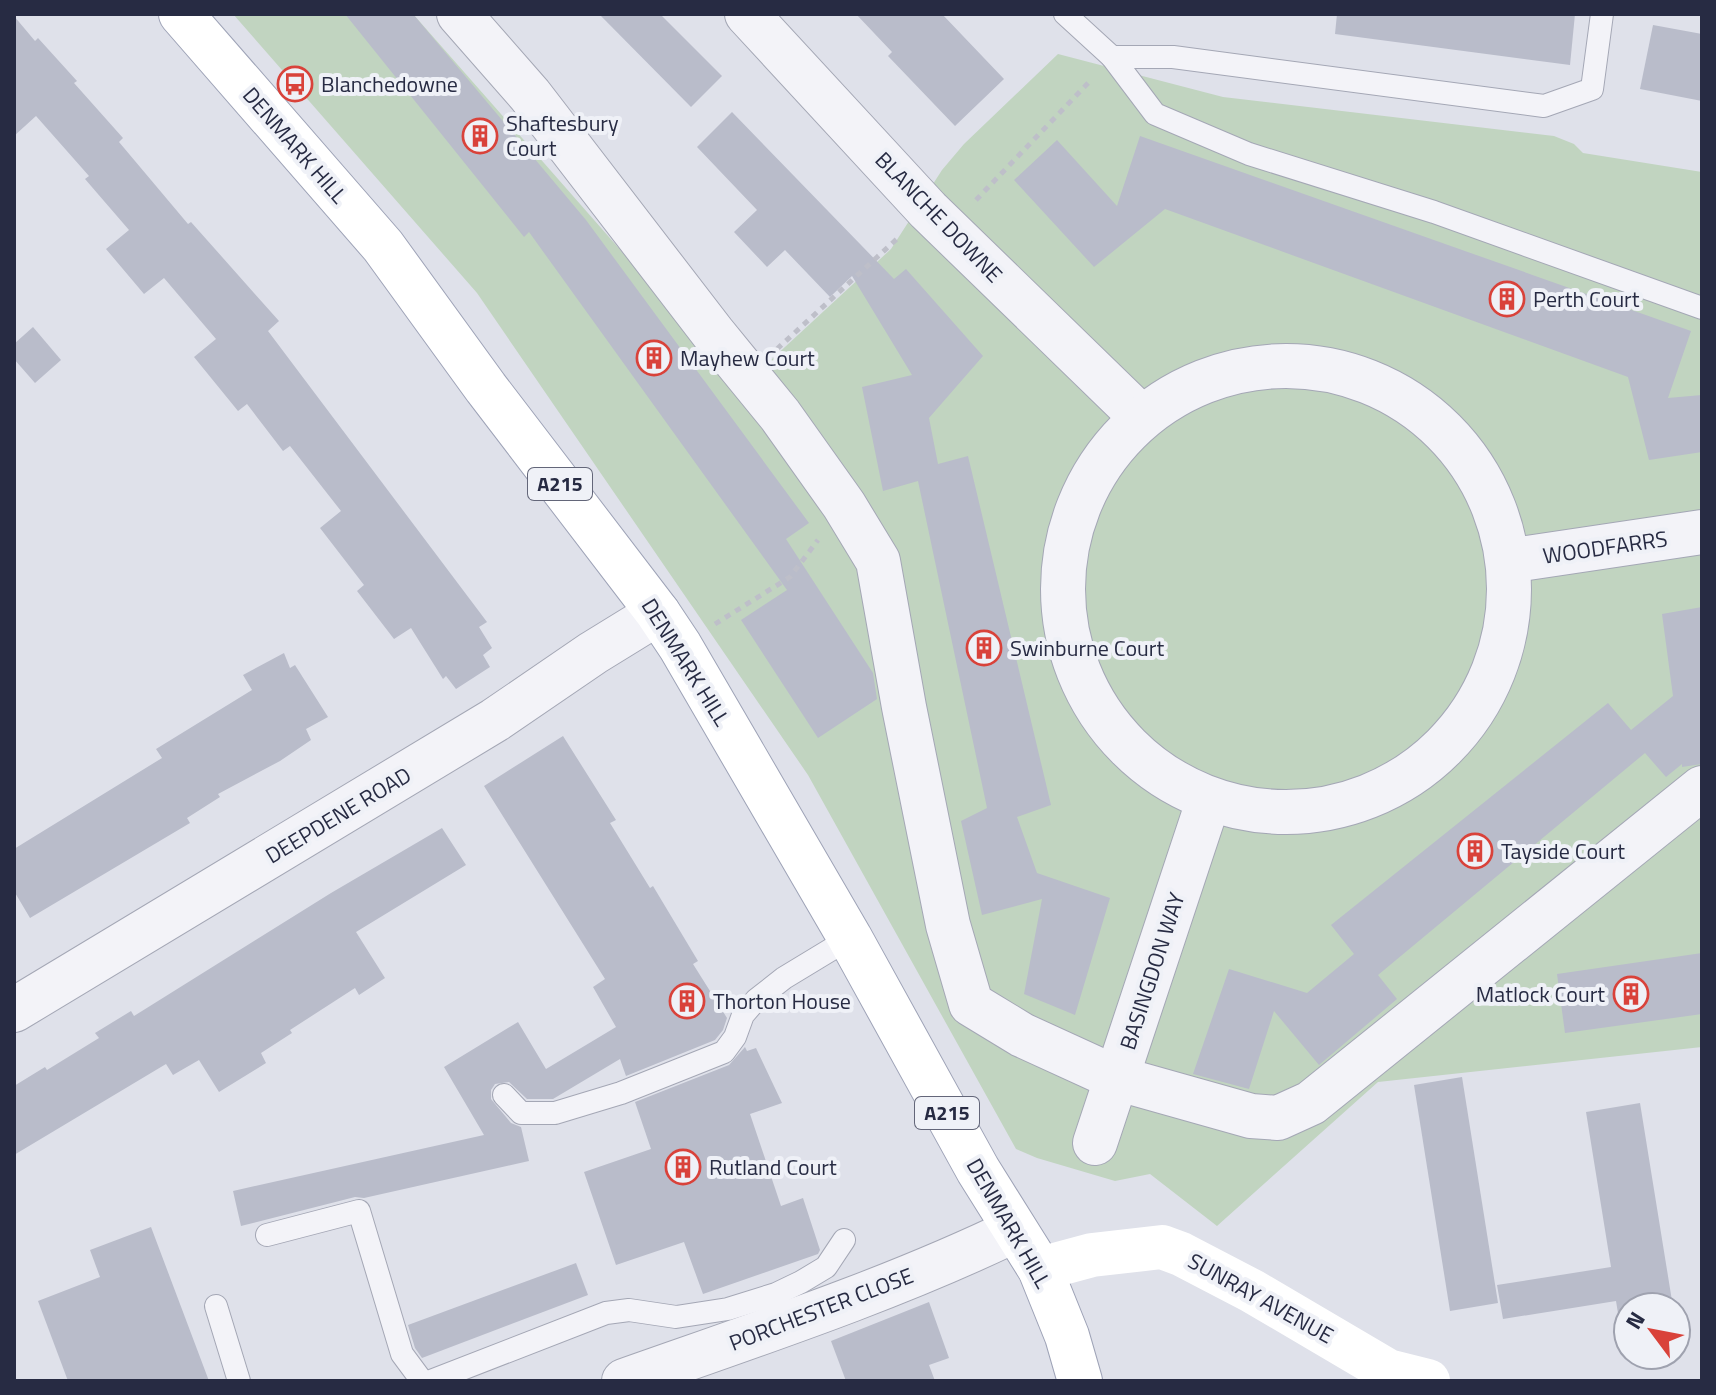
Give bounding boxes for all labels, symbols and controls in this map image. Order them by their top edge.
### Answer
bus stop icon: Blanchedowne [276,65,314,103]
place label: Blanchedowne [321,67,458,101]
street label: DENMARK HILL [235,79,356,211]
place label: Shaftesbury Court [506,106,619,165]
building icon: Shaftesbury Court [461,117,499,155]
street label: BLANCHE DOWNE [867,144,1011,290]
building icon: Perth Court [1488,280,1526,318]
place label: Perth Court [1533,282,1640,316]
building icon: Mayhew Court [635,339,673,377]
place label: Mayhew Court [680,341,815,375]
road number: A215 [528,468,592,500]
street label: WOODFARRS [1540,521,1670,573]
street label: DENMARK HILL [633,591,739,733]
building icon: Swinburne Court [965,629,1003,667]
place label: Swinburne Court [1010,631,1164,665]
street label: DEEPDENE ROAD [259,758,417,872]
building icon: Tayside Court [1456,832,1494,870]
place label: Tayside Court [1501,834,1625,868]
street label: BASINGDON WAY [1111,888,1193,1054]
building icon: Matlock Court [1612,975,1650,1013]
place label: Matlock Court [1476,977,1605,1011]
building icon: Thorton House [668,982,706,1020]
place label: Thorton House [713,984,851,1018]
road number: A215 [915,1097,979,1129]
building icon: Rutland Court [664,1148,702,1186]
place label: Rutland Court [709,1150,837,1184]
street label: DENMARK HILL [958,1152,1060,1295]
street label: SUNRAY AVENUE [1182,1244,1340,1352]
street label: PORCHESTER CLOSE [724,1258,918,1360]
north arrow [1612,1291,1692,1371]
text: N [1617,1305,1653,1336]

